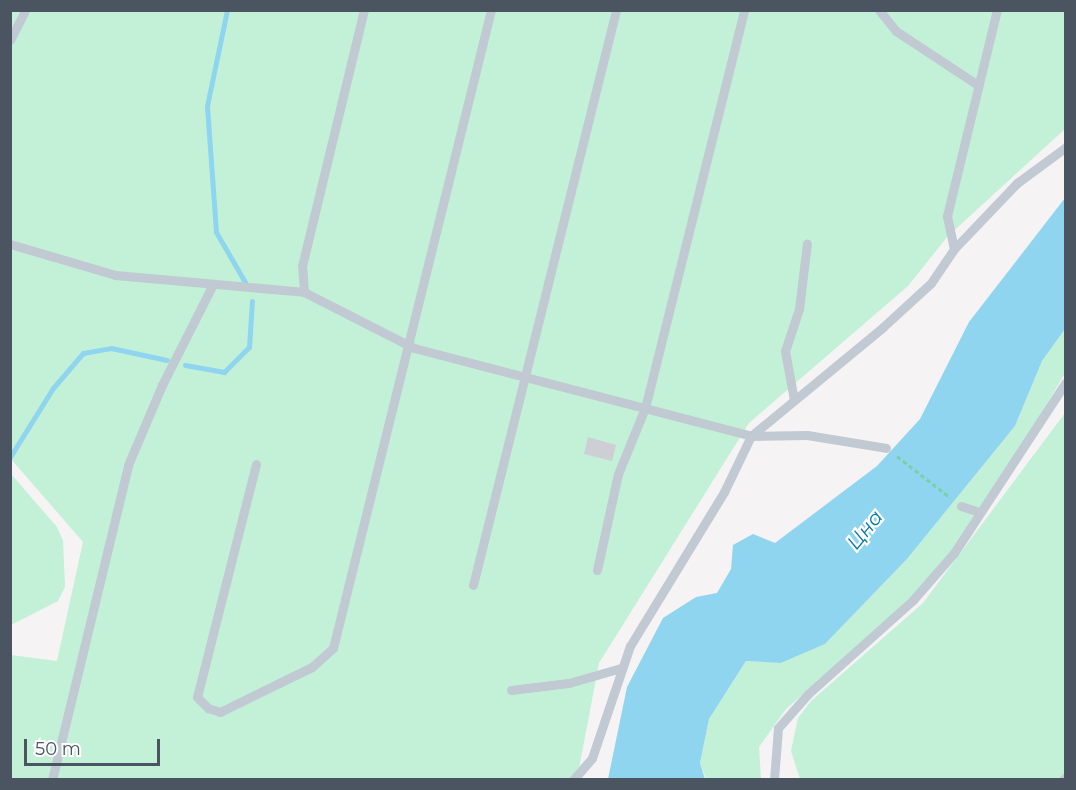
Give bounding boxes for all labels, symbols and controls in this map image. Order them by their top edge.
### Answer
water label: Цна [842,505,888,555]
scale bar [27,727,164,765]
text: 50 m [35,738,81,760]

